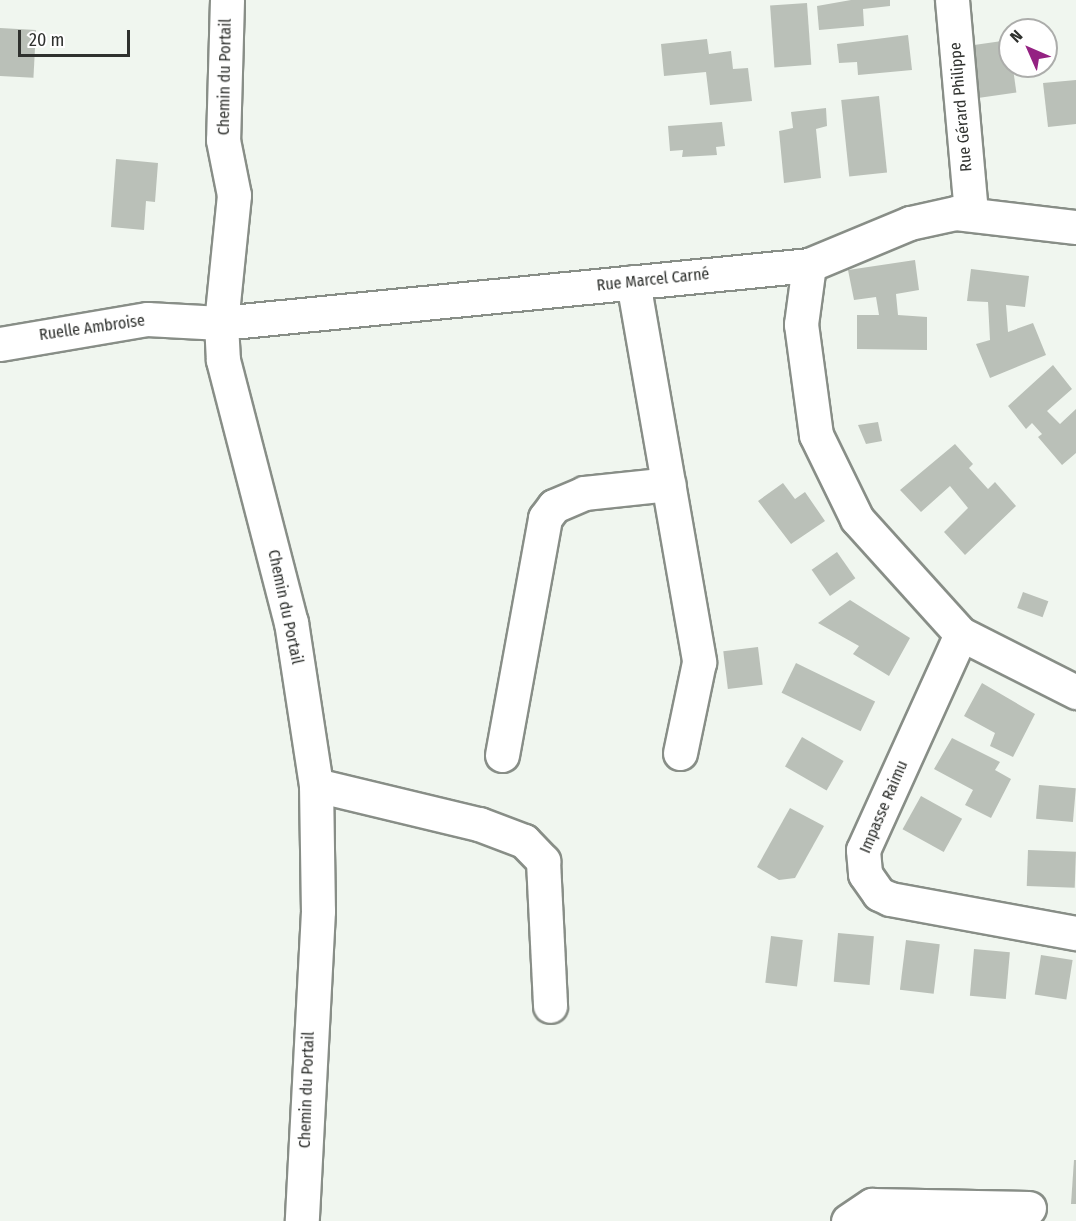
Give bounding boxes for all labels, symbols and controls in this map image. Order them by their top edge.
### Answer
scale bar [21,18,134,56]
north arrow [998,18,1058,78]
street label: Chemin du Portail [214,19,236,135]
text: N [1006,26,1026,46]
text: 20 m [29,29,64,51]
street label: Rue Gérard Philippe [946,41,976,173]
street label: Rue Marcel Carné [596,265,710,295]
street label: Ruelle Ambroise [38,311,146,345]
street label: Chemin du Portail [263,548,307,666]
street label: Impasse Raimu [856,758,912,856]
street label: Chemin du Portail [295,1031,319,1149]

